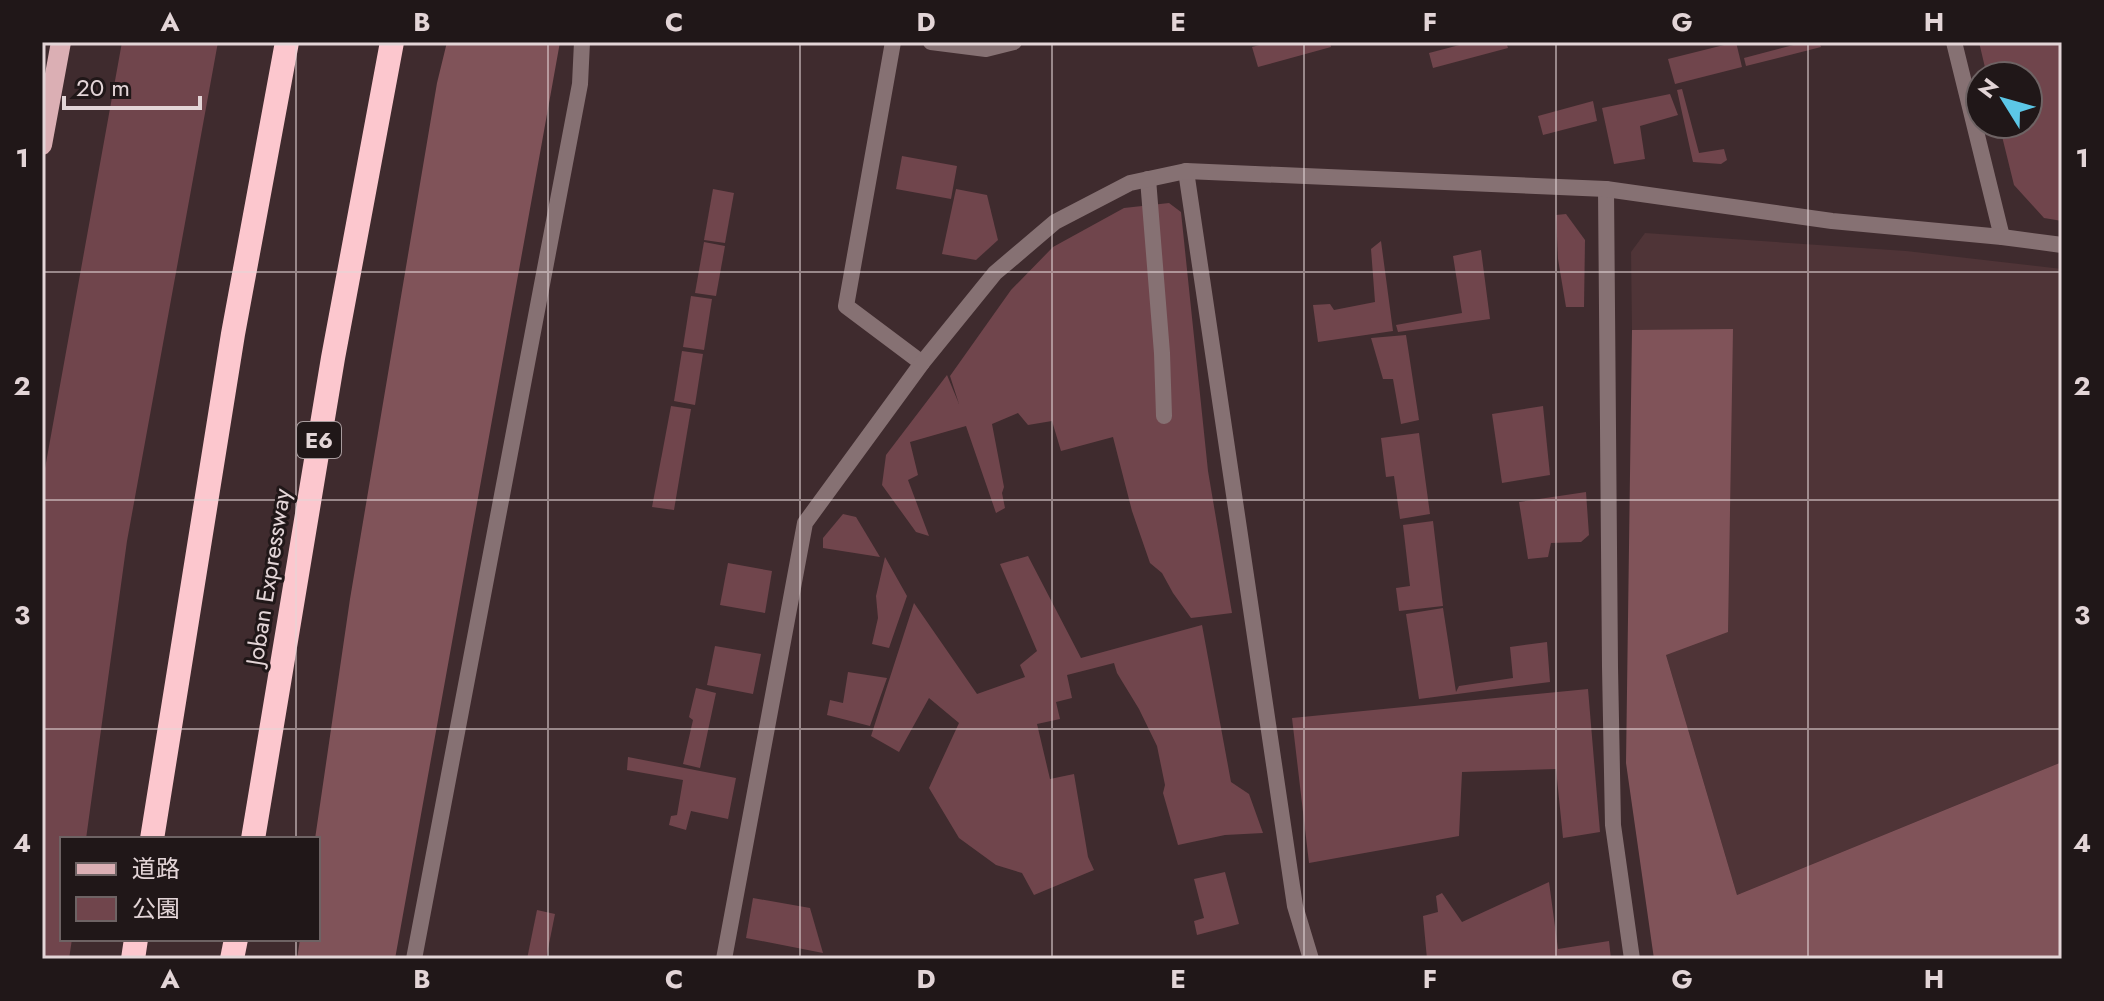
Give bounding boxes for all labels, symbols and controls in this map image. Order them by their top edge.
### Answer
text: A [159,3,180,41]
text: B [413,3,431,41]
text: C [665,3,683,41]
text: D [916,3,936,41]
text: E [1170,3,1186,41]
text: F [1423,3,1437,41]
text: G [1671,3,1693,41]
text: H [1924,3,1944,41]
scale bar [64,60,200,110]
north arrow [1964,60,2044,140]
text: 20 m [76,70,130,105]
text: N [1970,71,2006,105]
text: 1 [15,139,29,177]
text: 1 [2075,139,2089,177]
text: 2 [13,367,31,405]
text: 2 [2073,367,2091,405]
road number: E6 [297,422,341,458]
street label: Joban Expressway [236,486,299,671]
text: 3 [14,596,30,634]
text: 3 [2074,596,2090,634]
text: 4 [13,824,31,862]
text: 4 [2073,824,2091,862]
legend [60,837,320,941]
text: 道路 [132,851,180,886]
text: 公園 [132,891,180,926]
text: A [159,960,180,998]
text: B [413,960,431,998]
text: C [665,960,683,998]
text: D [916,960,936,998]
text: E [1170,960,1186,998]
text: F [1423,960,1437,998]
text: G [1671,960,1693,998]
text: H [1924,960,1944,998]

